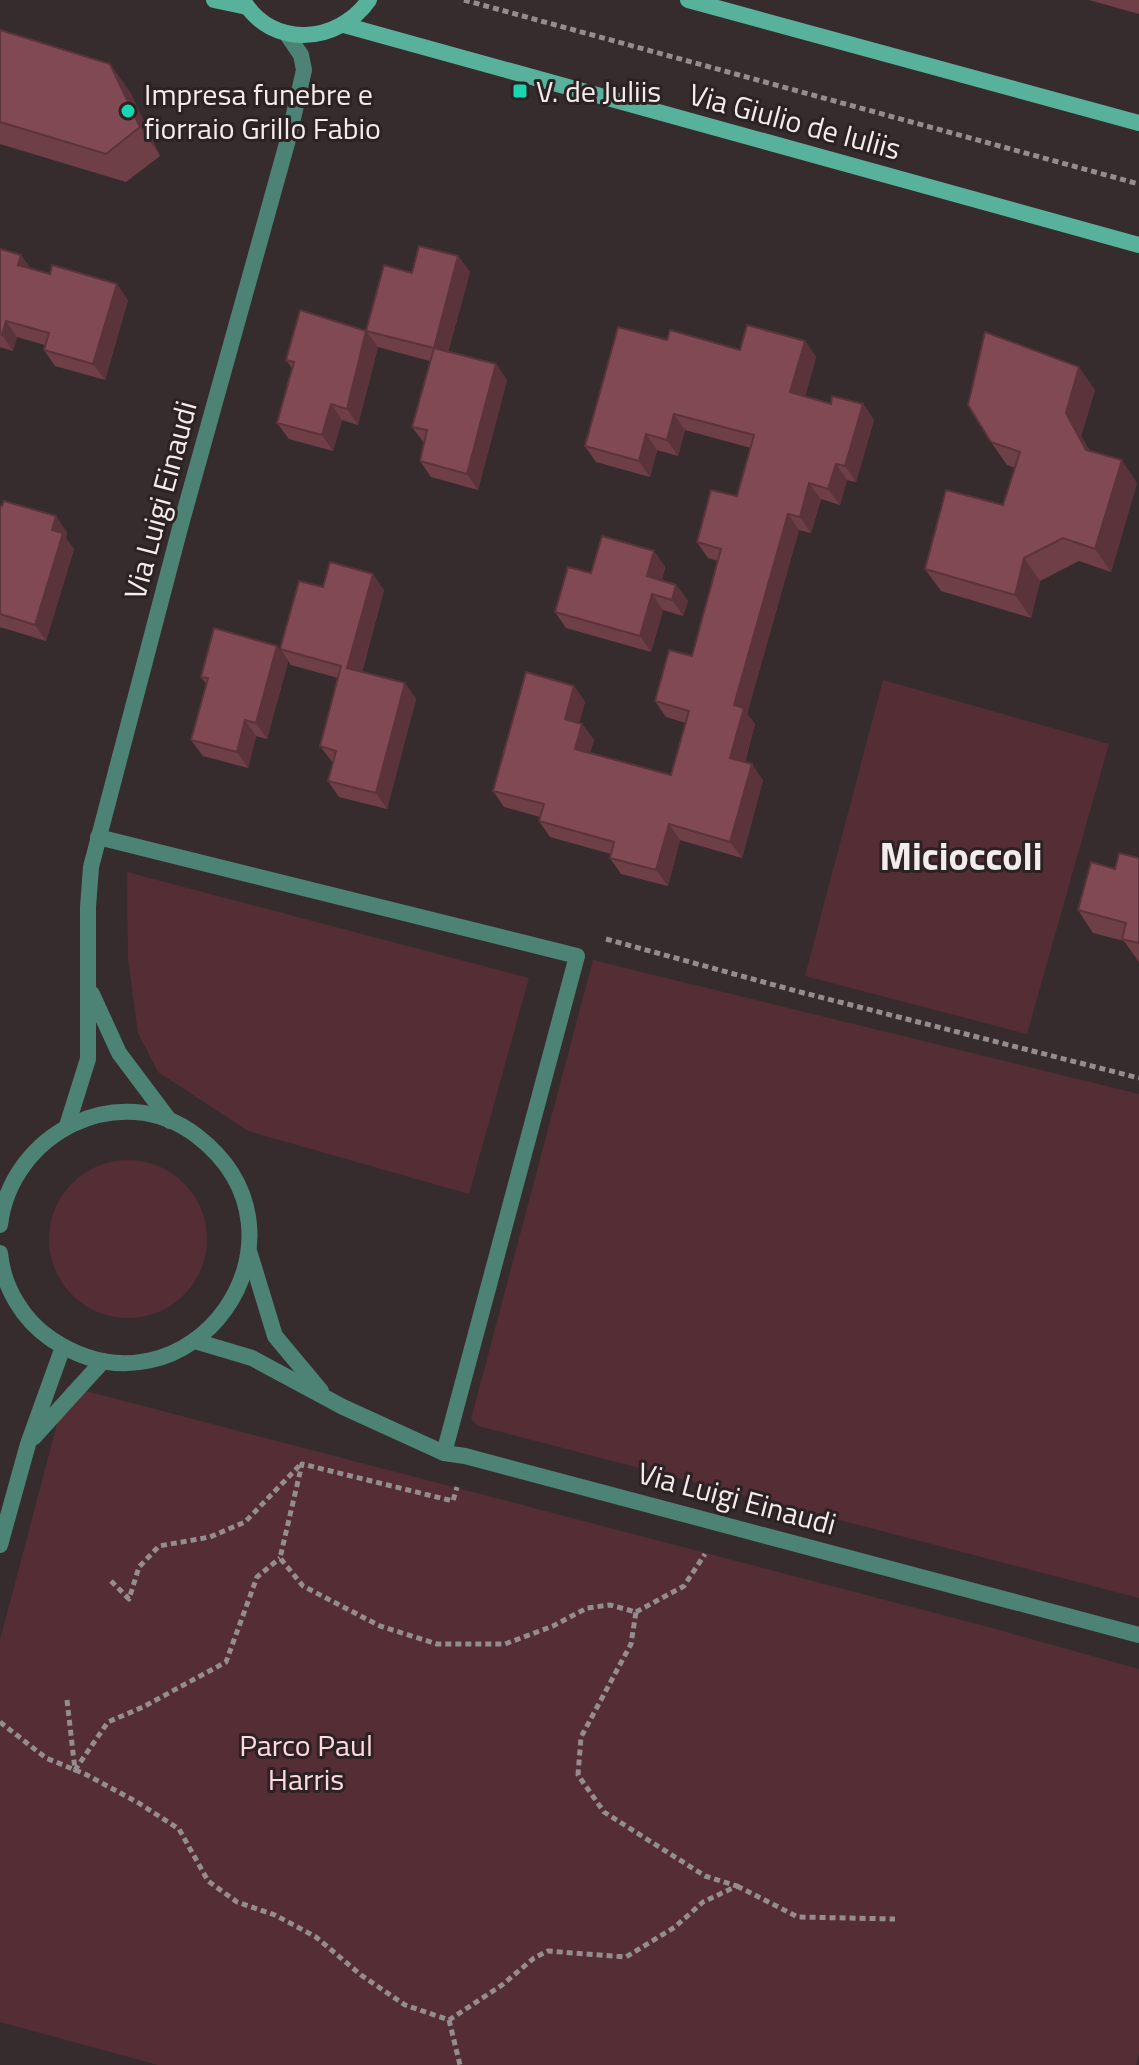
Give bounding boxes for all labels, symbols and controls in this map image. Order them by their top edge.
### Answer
place label: V. de Juliis [536,68,661,114]
place label: Impresa funebre e fiorraio Grillo Fabio [144,71,381,151]
street label: Via Giulio de Iuliis [684,71,906,171]
marker: V. de Juliis [511,82,529,100]
marker: Impresa funebre e fiorraio Grillo Fabio [119,102,137,120]
street label: Via Luigi Einaudi [111,396,209,604]
district label: Micioccoli [879,827,1043,885]
street label: Via Luigi Einaudi [633,1449,841,1547]
park label: Parco Paul Harris [239,1722,373,1802]

